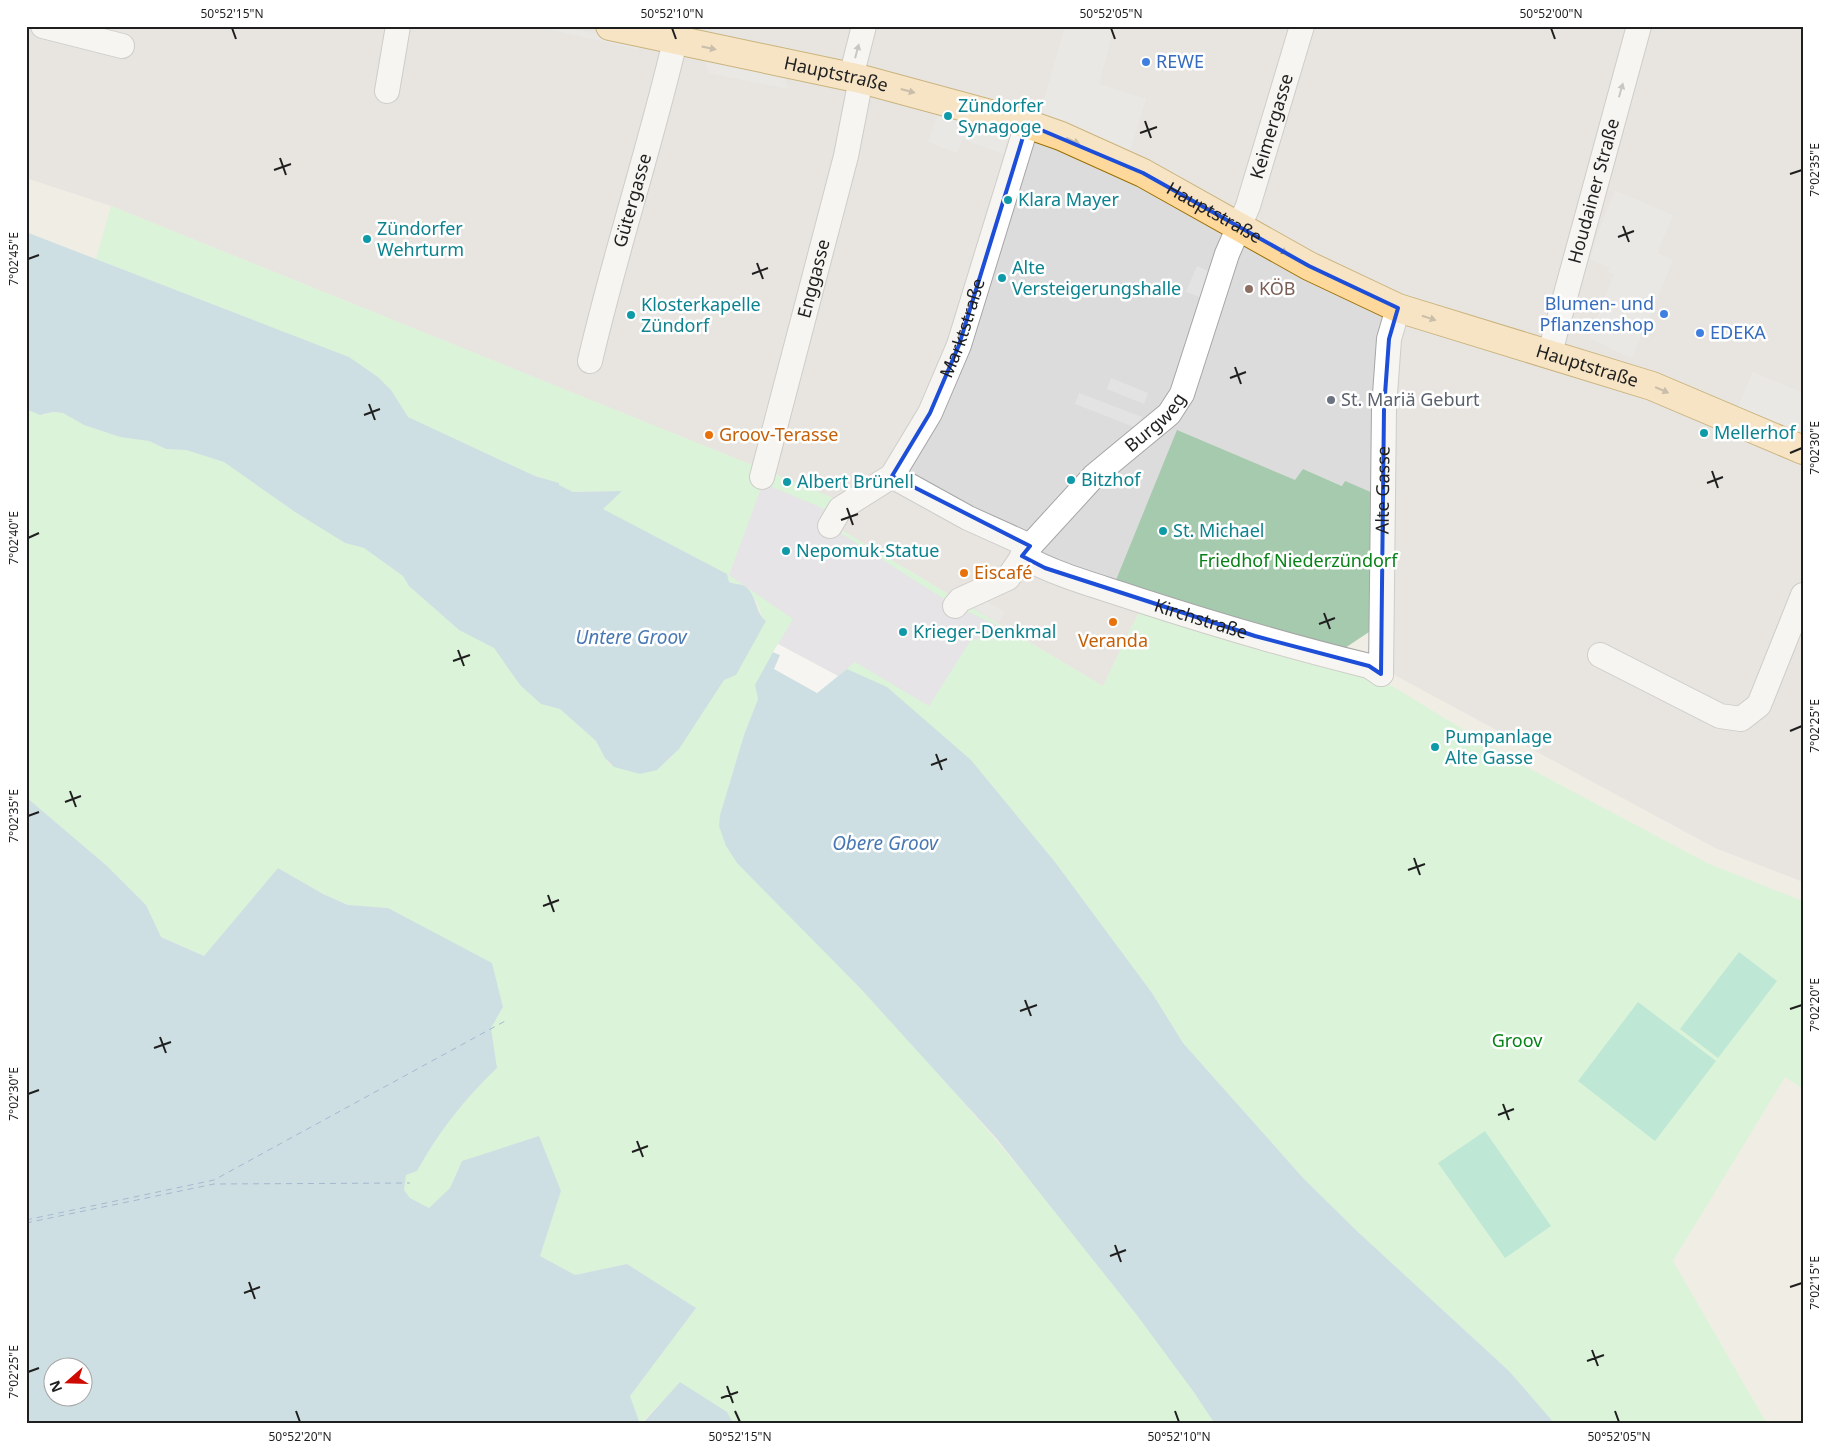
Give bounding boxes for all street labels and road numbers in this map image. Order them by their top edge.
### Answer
street label: Hauptstraße [782,50,891,97]
street label: Keimergasse [1244,71,1298,182]
street label: Houdainer Straße [1562,115,1624,266]
street label: Gütergasse [607,150,656,250]
street label: Hauptstraße [1162,176,1267,248]
street label: Enggasse [791,236,835,321]
street label: Marktstraße [933,275,990,381]
street label: Hauptstraße [1533,338,1642,392]
street label: Burgweg [1119,388,1191,457]
street label: Alte Gasse [1370,446,1395,534]
street label: Kirchstraße [1151,593,1251,644]

